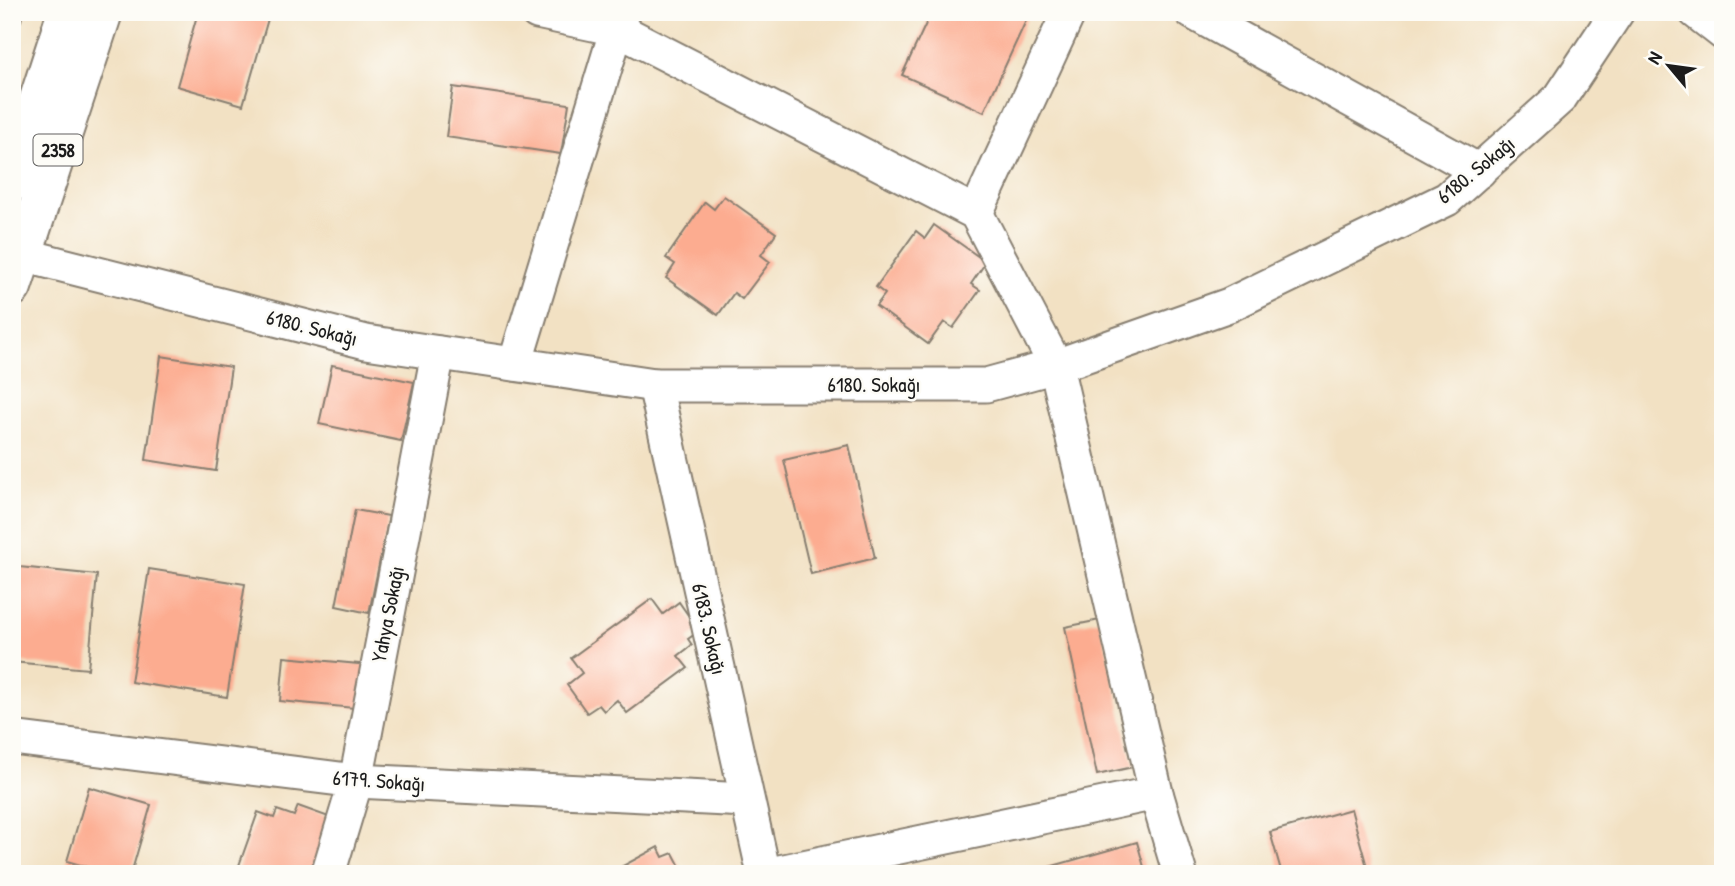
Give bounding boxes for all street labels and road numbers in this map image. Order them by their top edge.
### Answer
street label: 6180. Sokağı [1430,129,1521,210]
road number: 2358 [34,134,82,166]
street label: 6180. Sokağı [264,302,361,353]
street label: 6180. Sokağı [828,370,920,399]
street label: Yahya Sokağı [364,563,411,664]
street label: 6183. Sokağı [685,580,734,677]
street label: 6179. Sokağı [332,763,426,798]

